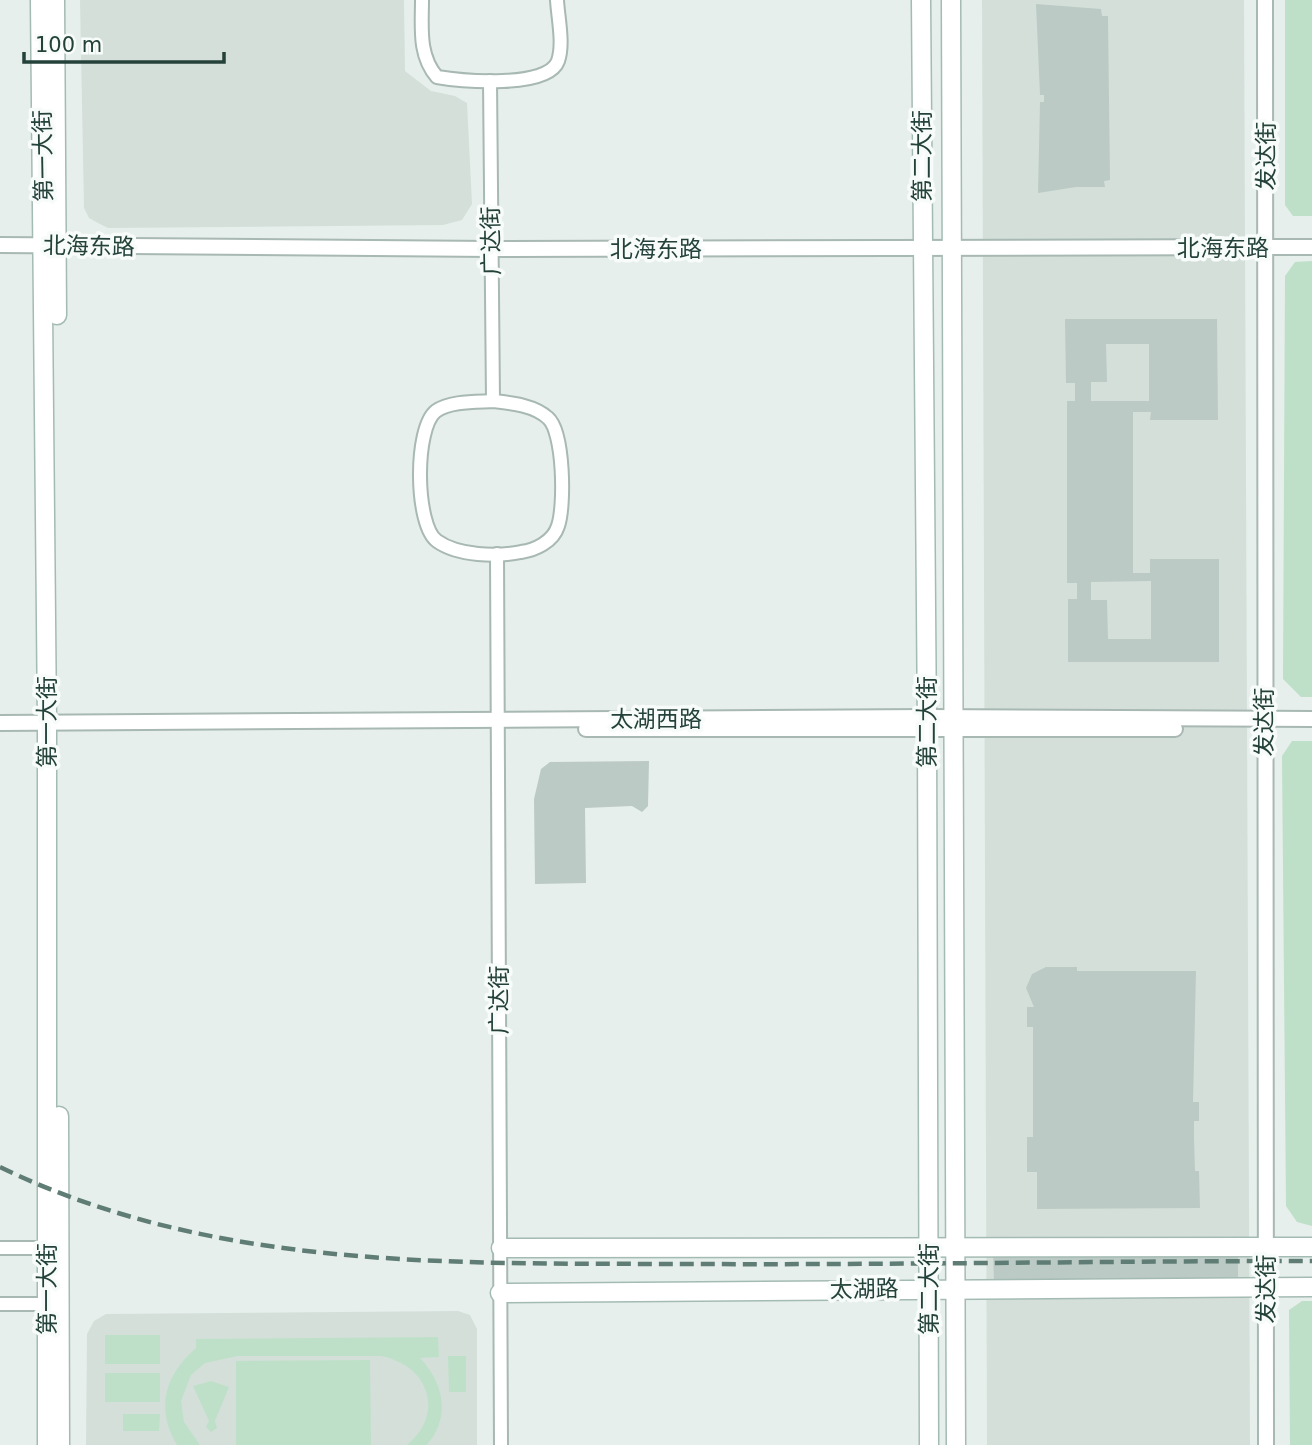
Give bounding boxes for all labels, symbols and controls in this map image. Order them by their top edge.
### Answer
scale bar [24,21,224,65]
text: 100 m [35,33,102,57]
street label: 第一大街 [29,110,57,202]
street label: 第二大街 [909,110,935,202]
street label: 发达街 [1253,122,1279,191]
street label: 广达街 [477,206,505,276]
street label: 北海东路 [43,232,135,260]
street label: 北海东路 [1177,235,1269,261]
street label: 北海东路 [610,236,702,262]
street label: 第一大街 [34,676,60,768]
street label: 第二大街 [914,676,940,768]
street label: 发达街 [1251,688,1277,757]
street label: 太湖西路 [610,706,702,732]
street label: 广达街 [486,966,512,1035]
street label: 第一大街 [34,1243,60,1335]
street label: 第二大街 [916,1243,942,1335]
street label: 发达街 [1253,1255,1279,1324]
street label: 太湖路 [829,1275,899,1303]

